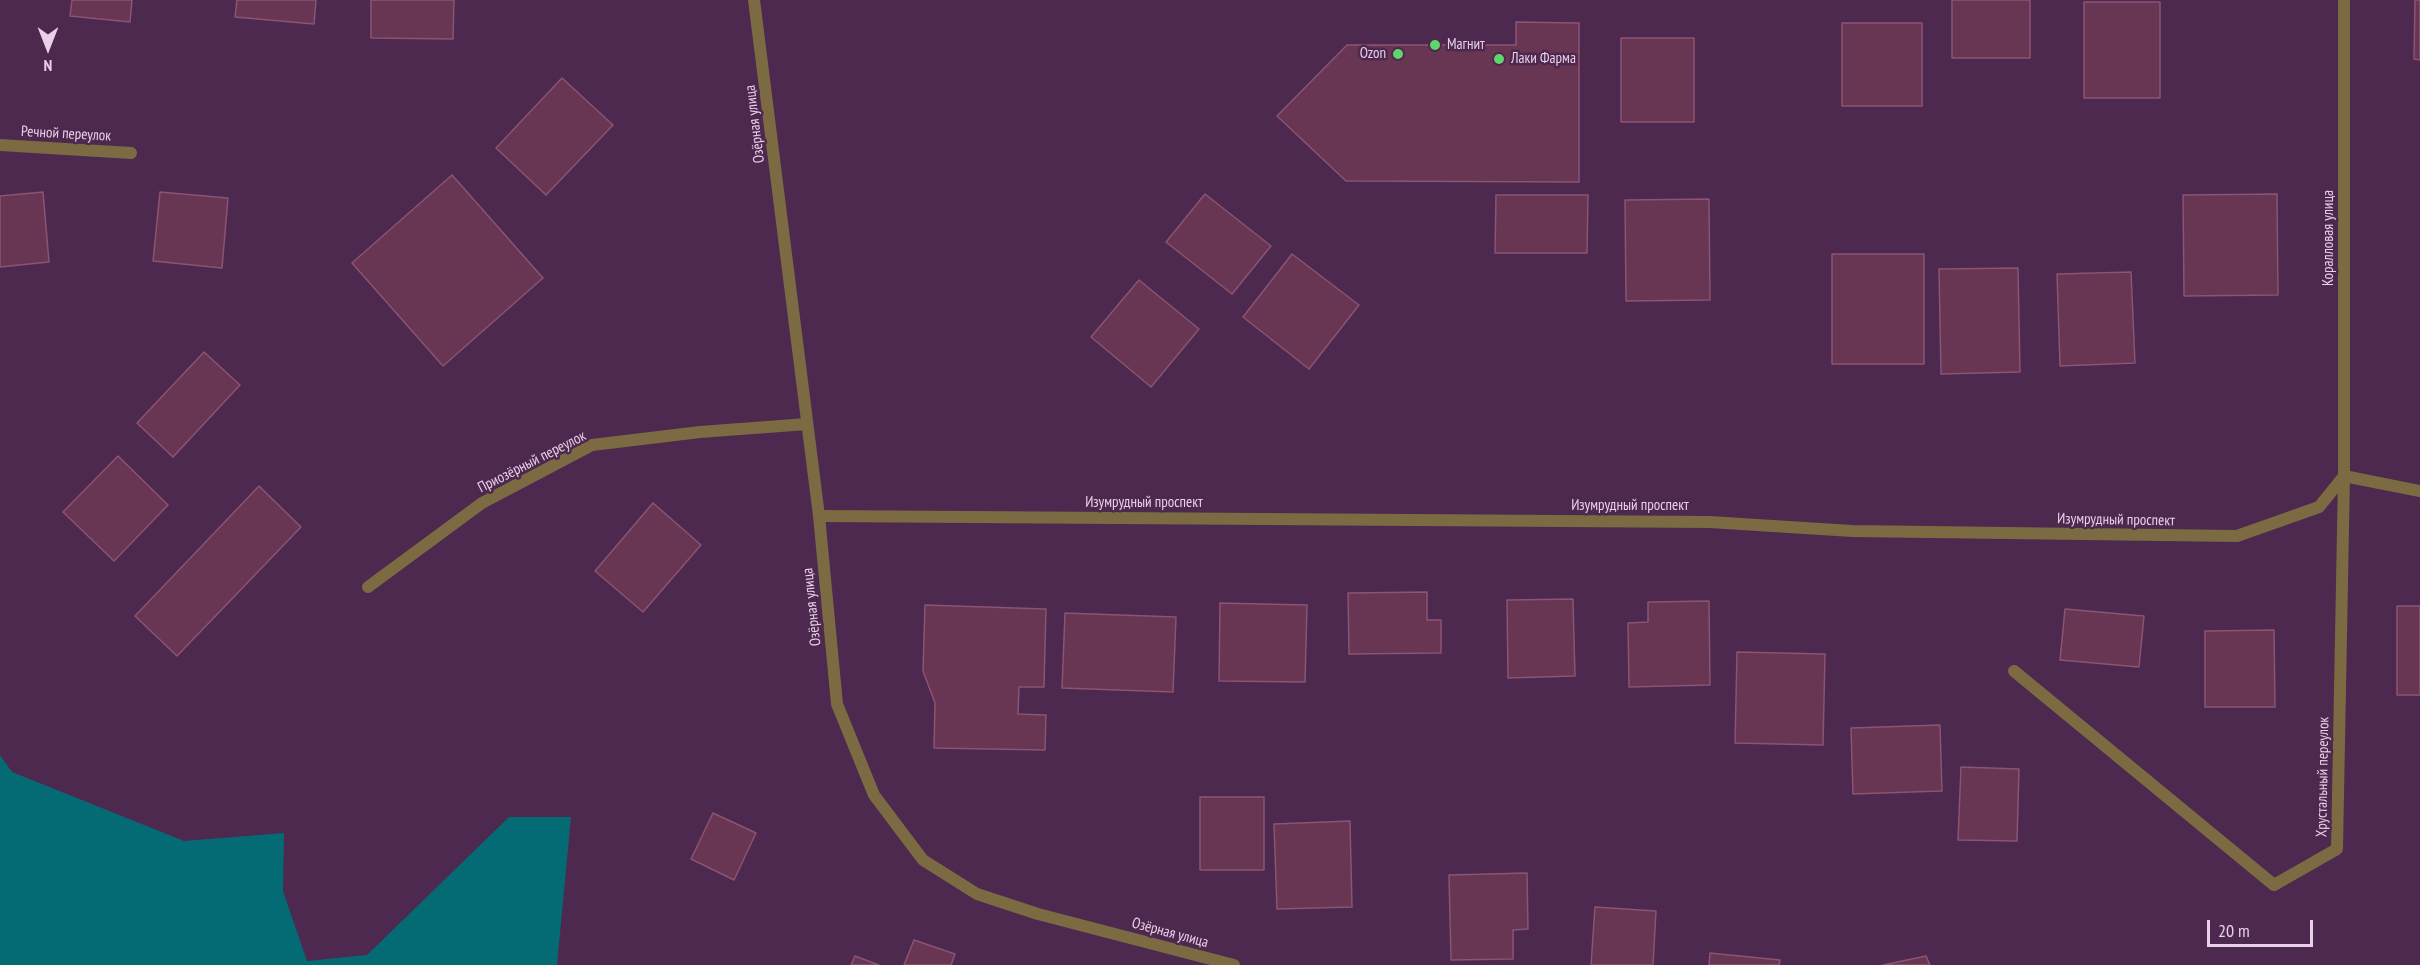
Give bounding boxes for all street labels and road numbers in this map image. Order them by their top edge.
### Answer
street label: Озёрная улица [741,84,769,164]
street label: Речной переулок [20,123,112,145]
street label: Коралловая улица [2320,190,2338,286]
street label: Приозёрный переулок [475,427,589,497]
street label: Изумрудный проспект [1085,494,1203,512]
street label: Изумрудный проспект [1571,497,1689,515]
street label: Изумрудный проспект [2057,510,2175,530]
street label: Озёрная улица [799,567,825,647]
street label: Хрустальный переулок [2313,717,2333,837]
street label: Озёрная улица [1130,914,1210,952]

